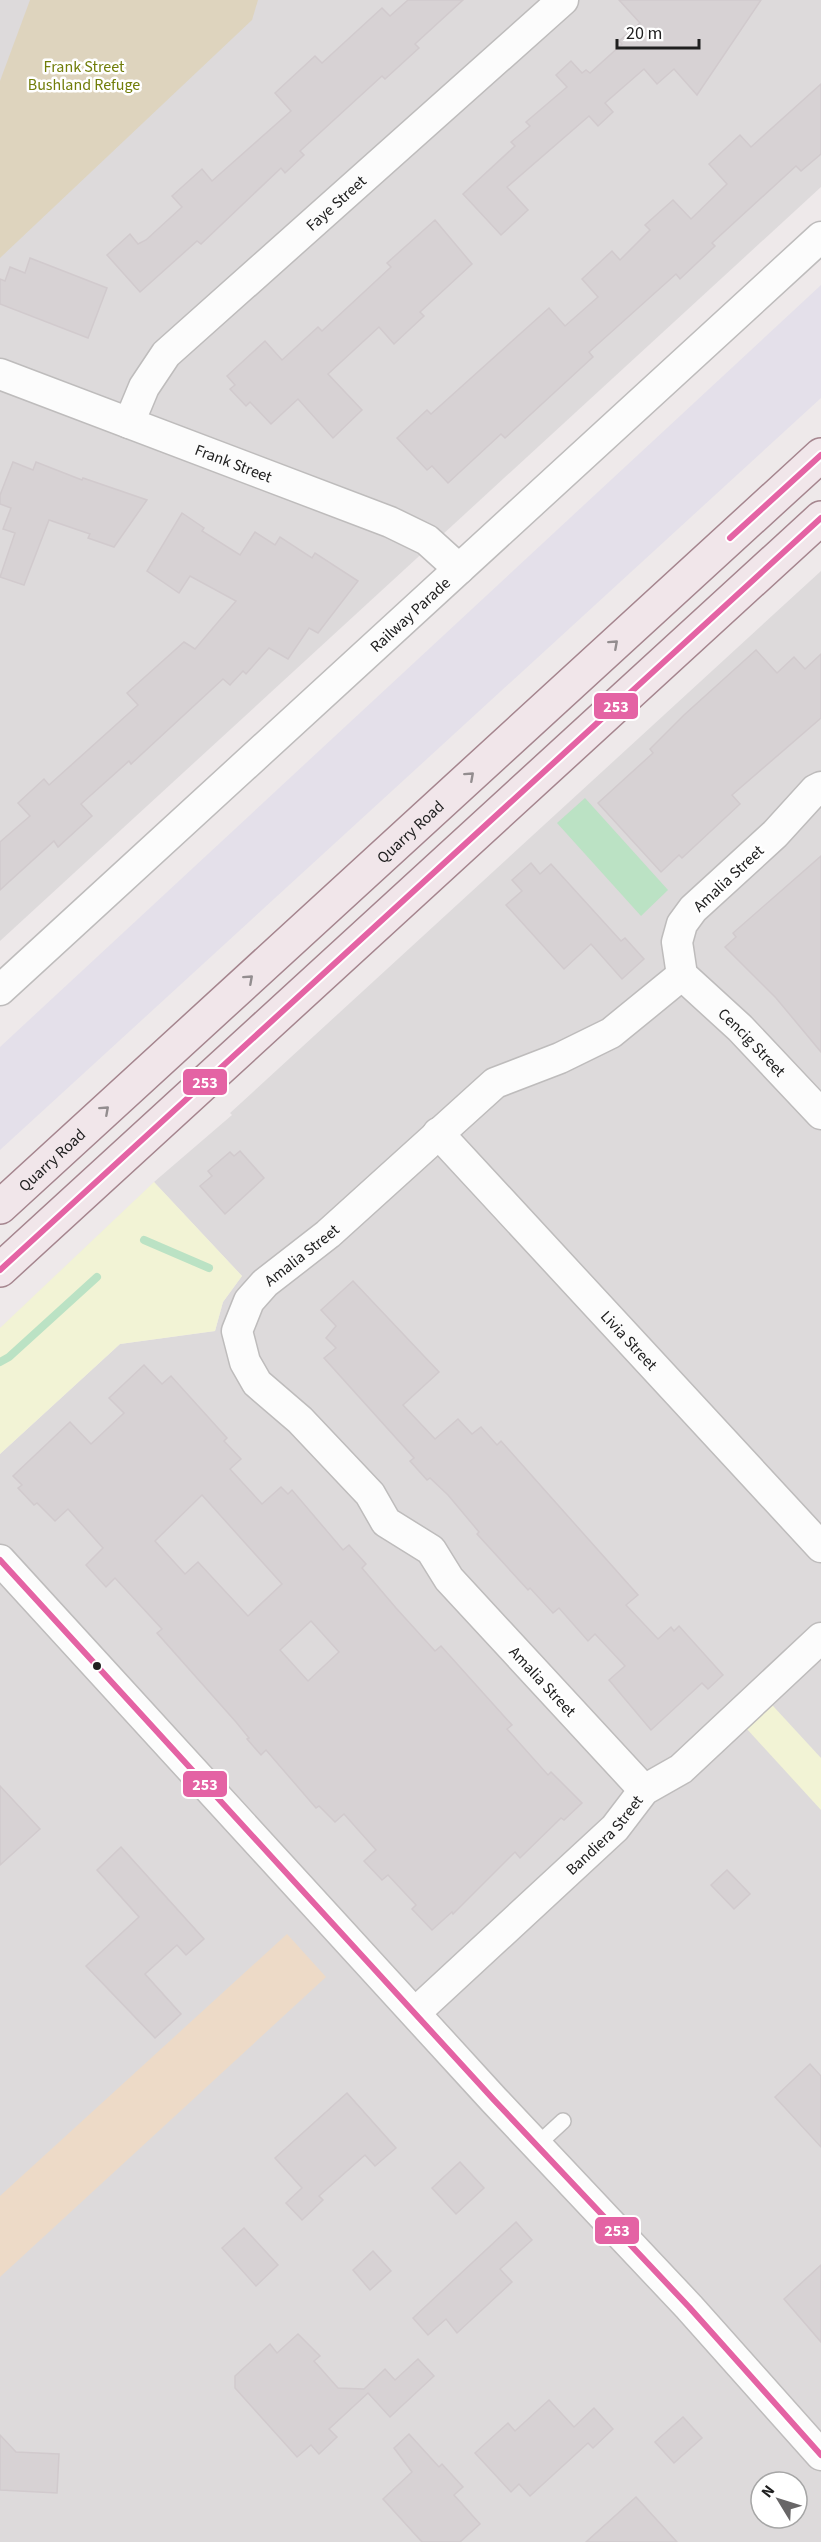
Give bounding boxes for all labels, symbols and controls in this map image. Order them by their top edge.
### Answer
scale bar [617,12,700,50]
text: 20 m [626,21,662,46]
park label: Frank Street Bushland Refuge [28,56,140,96]
street label: Faye Street [301,170,372,236]
street label: Frank Street [192,439,276,488]
street label: Railway Parade [365,572,455,657]
one-way arrow [607,640,618,651]
line badge: 253 [593,692,639,720]
text: 253 [603,696,629,718]
one-way arrow [463,772,474,783]
street label: Quarry Road [372,796,449,869]
street label: Amalia Street [688,840,769,917]
one-way arrow [242,975,253,986]
street label: Cencig Street [713,1003,791,1082]
line badge: 253 [182,1068,228,1096]
text: 253 [192,1072,218,1094]
one-way arrow [98,1107,109,1118]
street label: Quarry Road [14,1124,91,1197]
street label: Amalia Street [260,1219,345,1292]
street label: Livia Street [595,1306,663,1376]
street label: Amalia Street [504,1641,581,1722]
unlabelled marker [91,1660,103,1672]
line badge: 253 [182,1770,228,1798]
text: 253 [192,1774,218,1796]
street label: Bandiera Street [561,1790,649,1880]
line badge: 253 [594,2216,640,2245]
text: 253 [604,2220,630,2242]
north arrow [749,2470,809,2530]
text: N [756,2480,780,2502]

